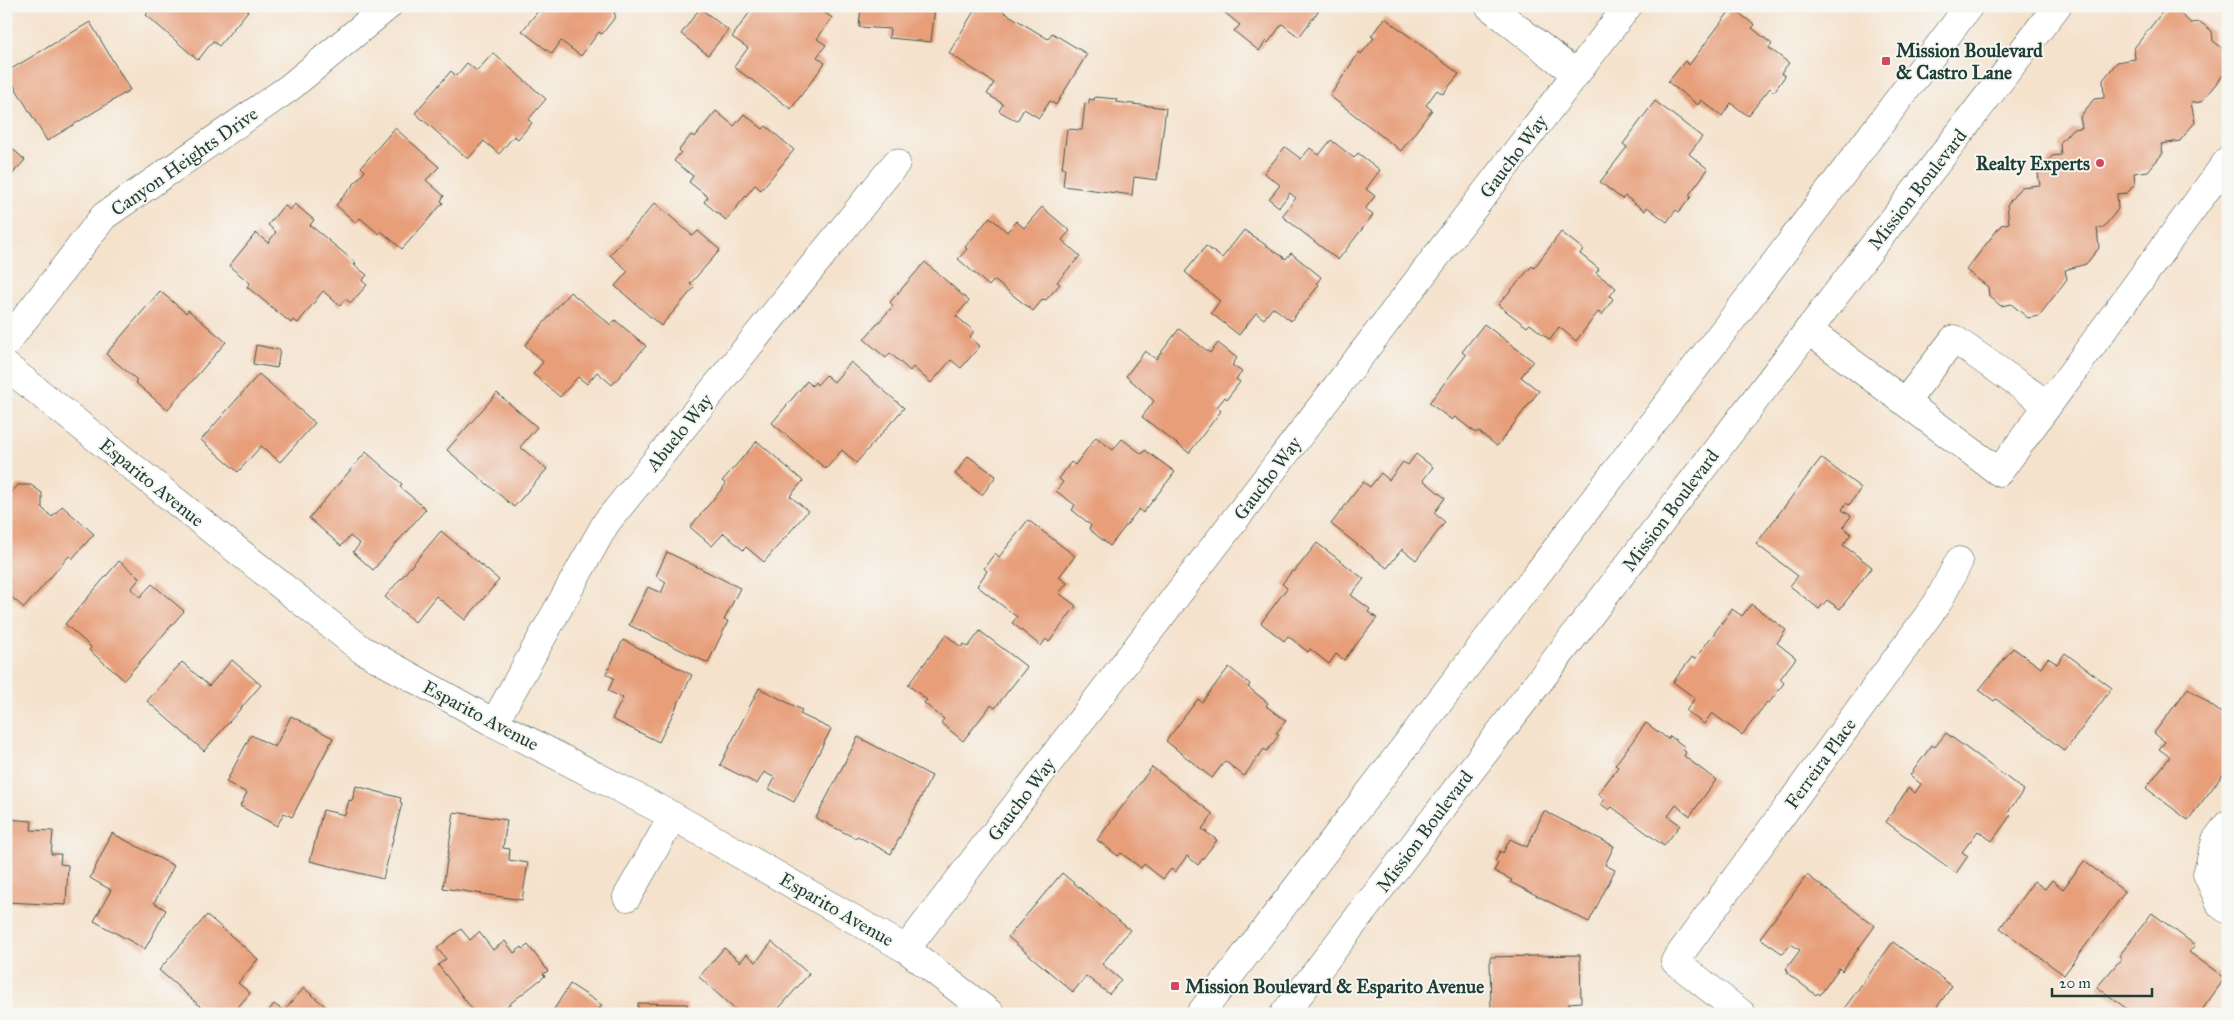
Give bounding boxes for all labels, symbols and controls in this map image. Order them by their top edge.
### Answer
place label: Mission Boulevard & Castro Lane [1896,39,2043,84]
marker: Mission Boulevard & Castro Lane [1880,55,1892,67]
street label: Canyon Heights Drive [106,102,263,222]
street label: Gaucho Way [1475,109,1553,202]
street label: Mission Boulevard [1863,124,1972,254]
place label: Realty Experts [1976,152,2090,176]
marker: Realty Experts [2094,157,2106,169]
street label: Abuelo Way [641,388,718,476]
street label: Gaucho Way [1229,431,1307,524]
street label: Esparito Avenue [95,433,209,532]
street label: Mission Boulevard [1617,444,1724,576]
street label: Esparito Avenue [419,675,543,756]
street label: Ferreira Place [1780,713,1861,813]
street label: Gaucho Way [983,752,1061,845]
street label: Mission Boulevard [1371,765,1478,897]
street label: Esparito Avenue [776,867,898,951]
scale bar [2052,965,2152,997]
text: 20 m [2059,974,2091,992]
place label: Mission Boulevard & Esparito Avenue [1185,975,1484,999]
marker: Mission Boulevard & Esparito Avenue [1169,980,1181,992]

